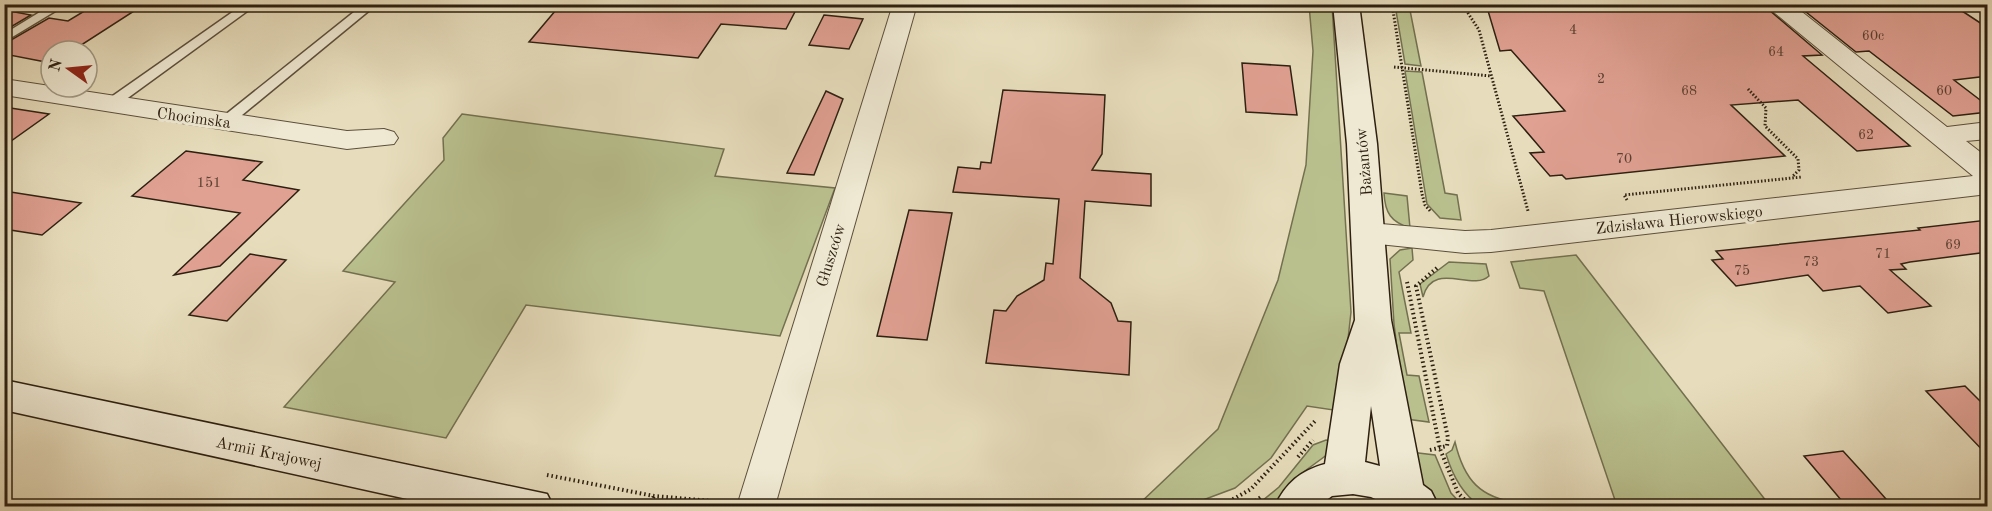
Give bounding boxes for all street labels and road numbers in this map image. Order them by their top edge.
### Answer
street label: Chocimska [156,106,232,132]
street label: Bażantów [1354,127,1376,197]
street label: Zdzisława Hierowskiego [1595,204,1764,238]
street label: Głuszców [815,221,849,289]
street label: Armii Krajowej [214,435,323,473]

